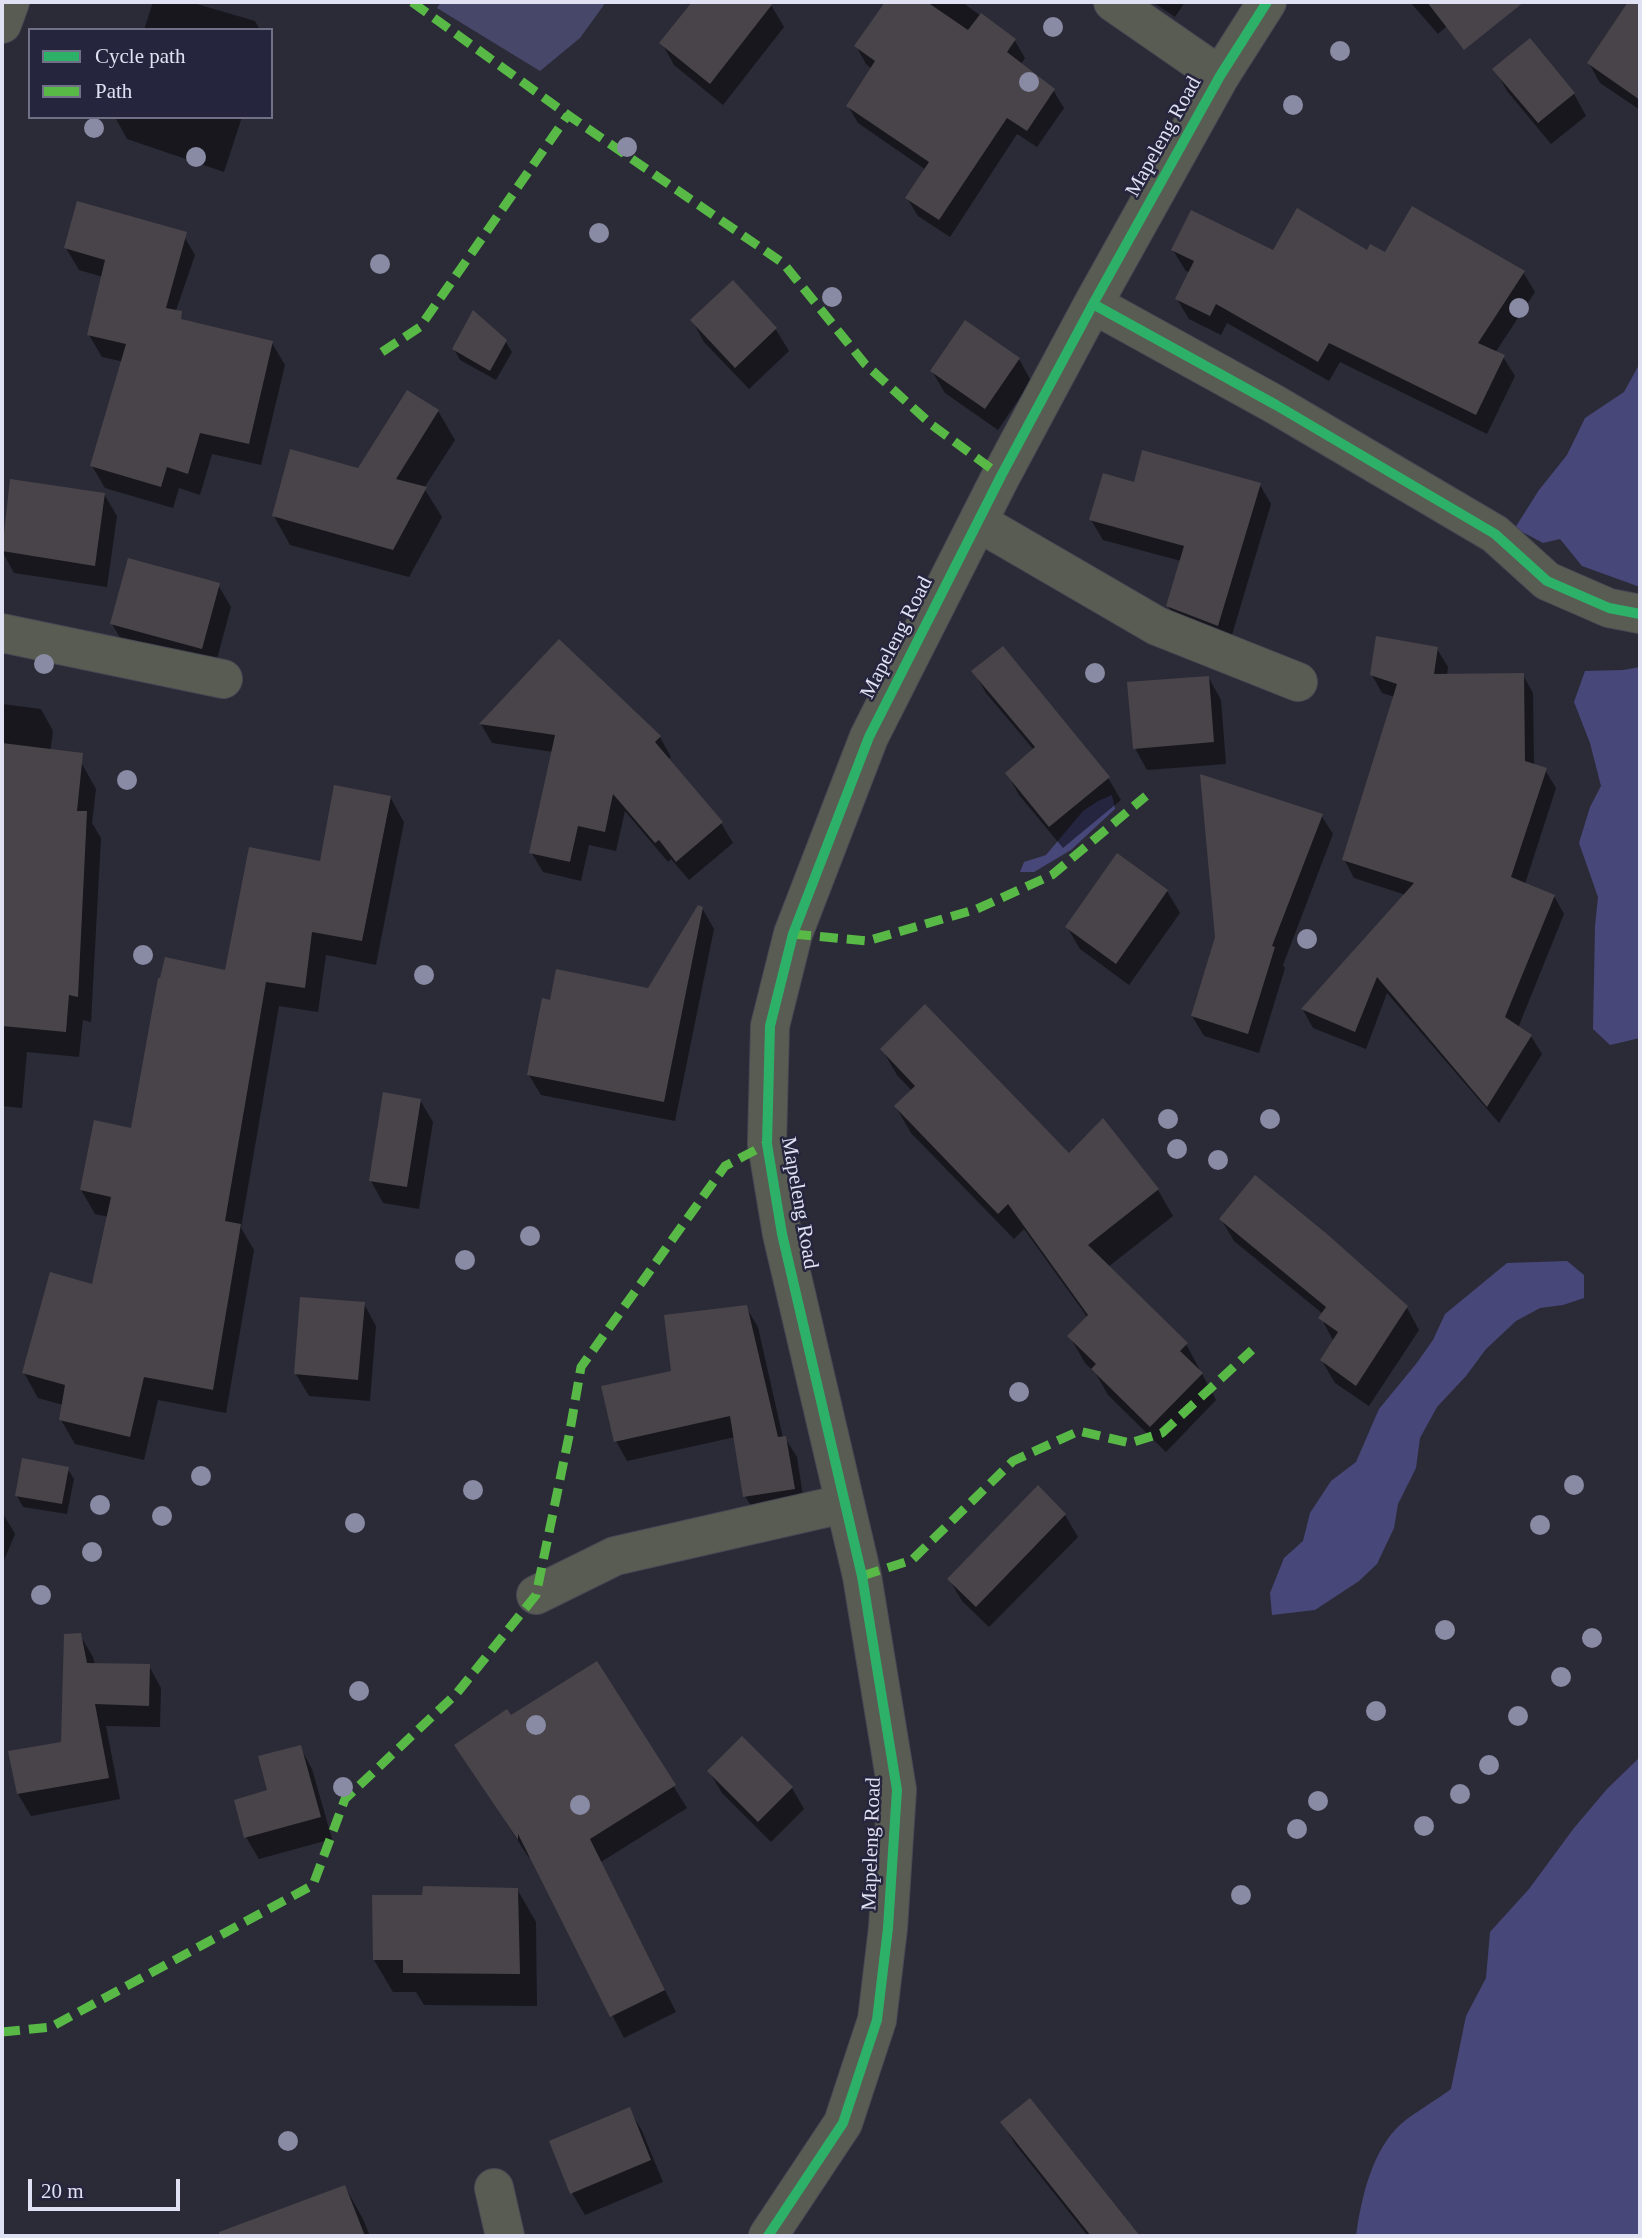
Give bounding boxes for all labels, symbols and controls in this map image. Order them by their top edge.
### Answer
legend [28,28,273,119]
text: Cycle path [95,44,185,68]
street label: Mapeleng Road [1121,72,1207,202]
text: Path [95,79,132,103]
street label: Mapeleng Road [855,573,939,703]
street label: Mapeleng Road [775,1135,823,1271]
street label: Mapeleng Road [857,1777,887,1911]
scale bar [32,2164,184,2208]
text: 20 m [41,2179,84,2203]

